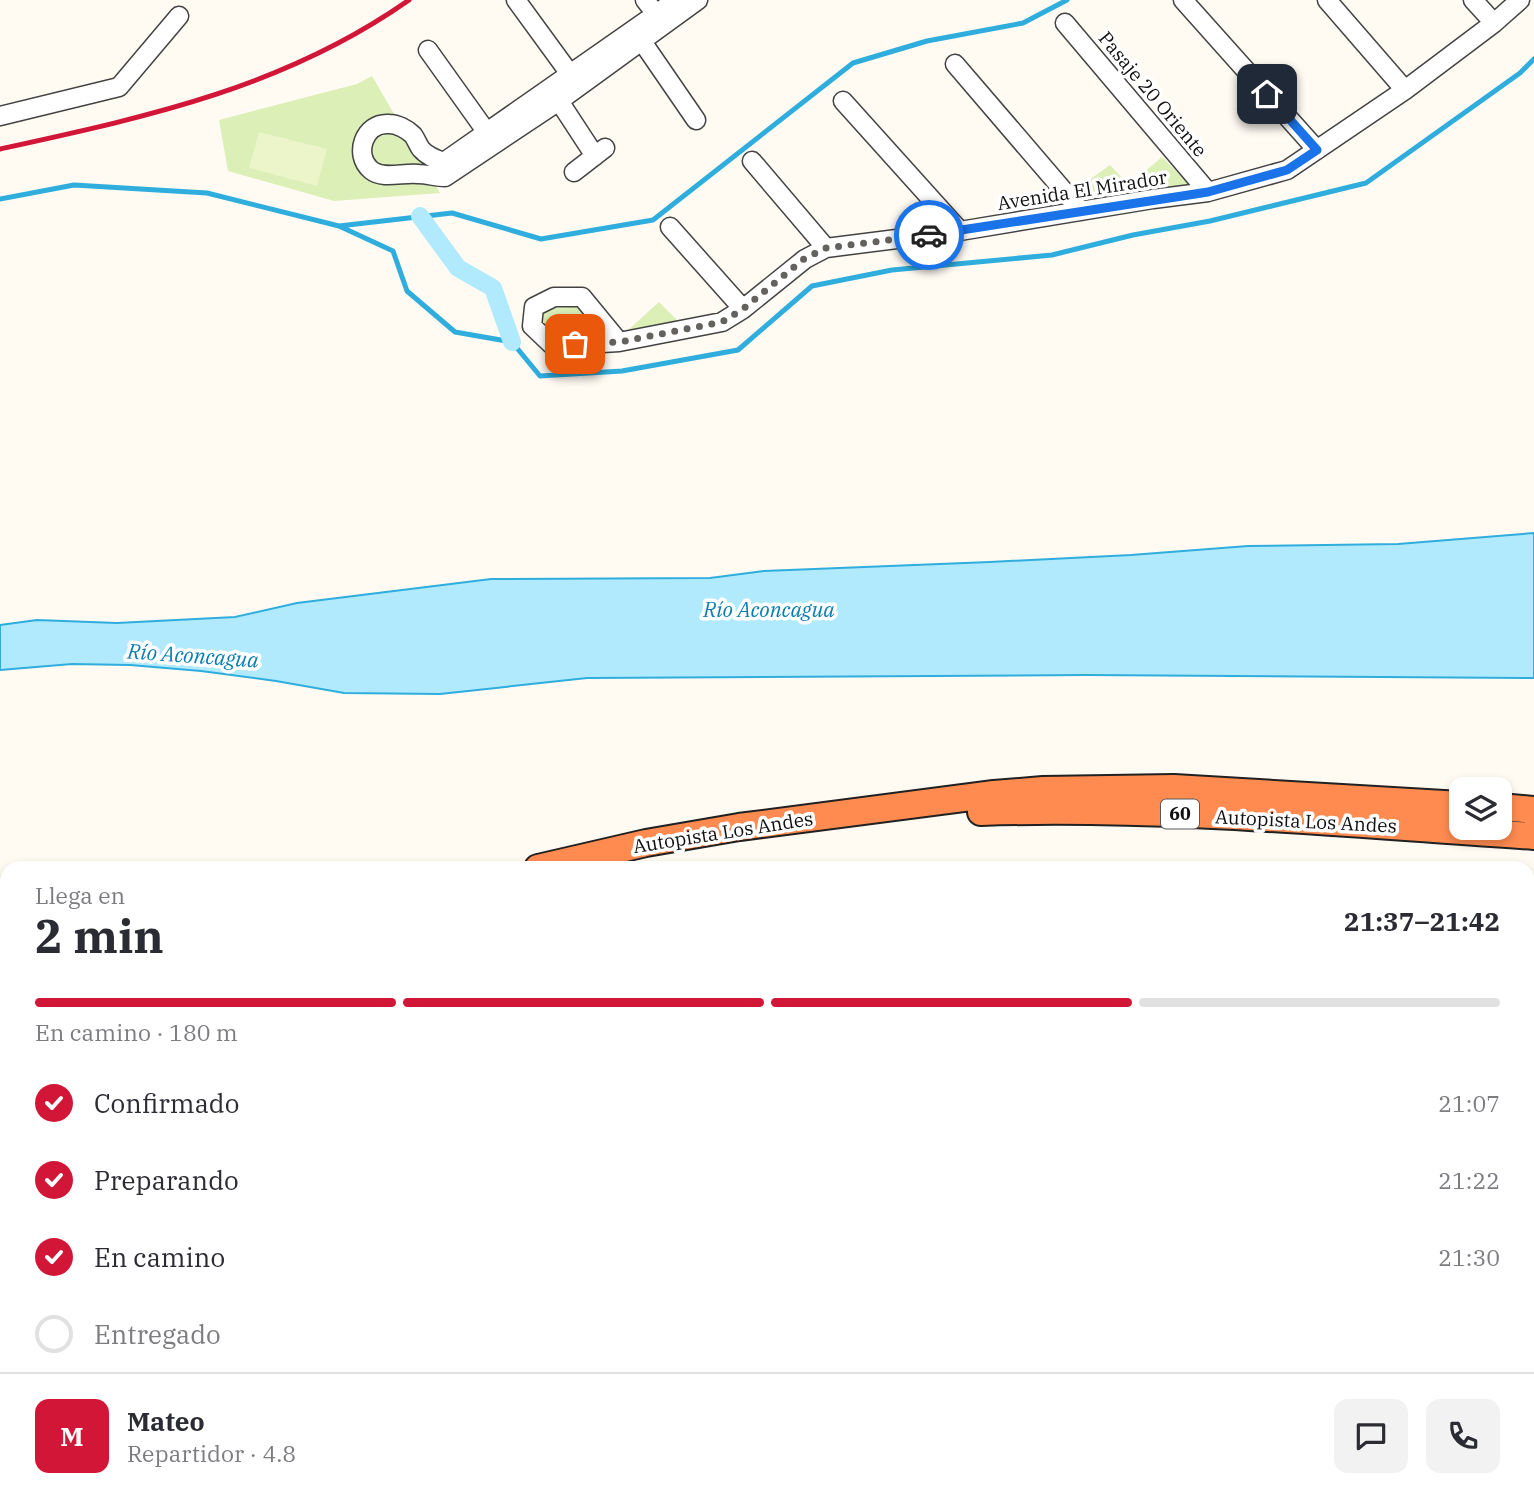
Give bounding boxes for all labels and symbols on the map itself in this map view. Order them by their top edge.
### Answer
street label: Pasaje 20 Oriente [1094,26,1212,162]
pin [1237,64,1297,124]
street label: Avenida El Mirador [995,165,1169,215]
courier [894,200,964,270]
pin [545,314,605,374]
water label: Río Aconcagua [702,595,835,623]
water label: Río Aconcagua [125,636,260,674]
road number: 60 [1161,800,1199,828]
street label: Autopista Los Andes [1215,804,1397,838]
street label: Autopista Los Andes [631,806,815,858]

